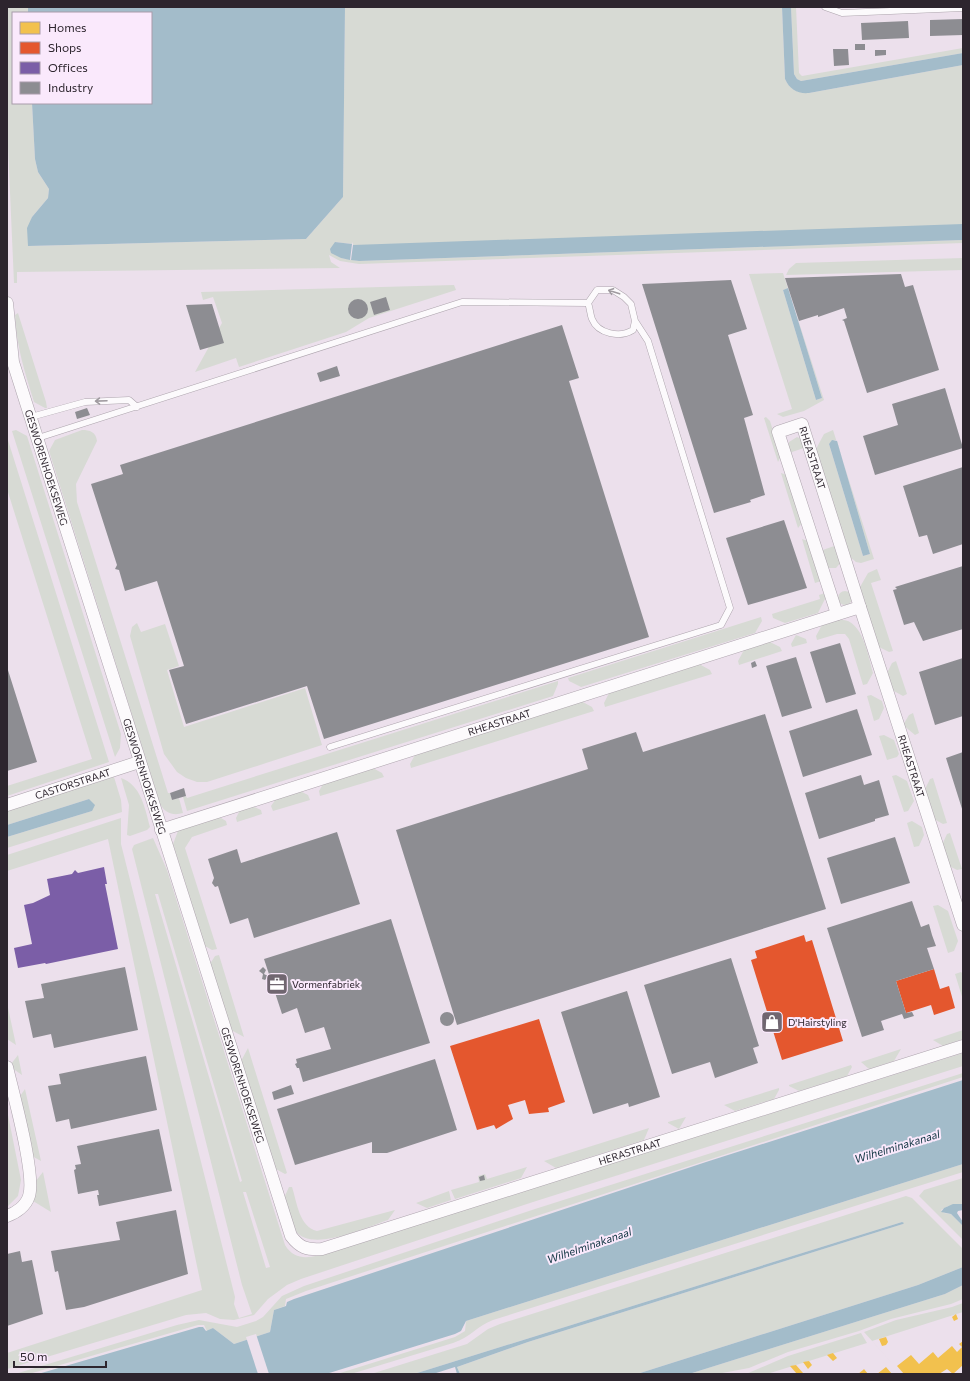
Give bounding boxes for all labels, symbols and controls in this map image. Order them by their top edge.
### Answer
legend [12,12,152,104]
text: Homes [48,20,86,34]
text: Shops [48,40,82,54]
text: Offices [48,60,88,74]
text: Industry [48,80,93,94]
one-way arrow [608,288,620,296]
one-way arrow [95,397,108,405]
street label: GESWORENHOEKSEWEG [23,408,71,527]
street label: RHEASTRAAT [797,425,828,491]
street label: RHEASTRAAT [466,706,533,738]
street label: GESWORENHOEKSEWEG [121,717,169,836]
street label: RHEASTRAAT [896,733,927,800]
street label: CASTORSTRAAT [33,766,112,802]
office icon: Vormenfabriek [264,971,290,997]
place label: Vormenfabriek [292,978,361,990]
shop icon: D'Hairstyling [759,1009,785,1035]
place label: D'Hairstyling [788,1016,847,1028]
street label: GESWORENHOEKSEWEG [219,1026,267,1144]
water label: Wilhelminakanaal [853,1127,941,1165]
street label: HERASTRAAT [597,1136,663,1167]
water label: Wilhelminakanaal [545,1224,633,1266]
scale bar [14,1343,106,1369]
text: 50 m [20,1349,48,1363]

